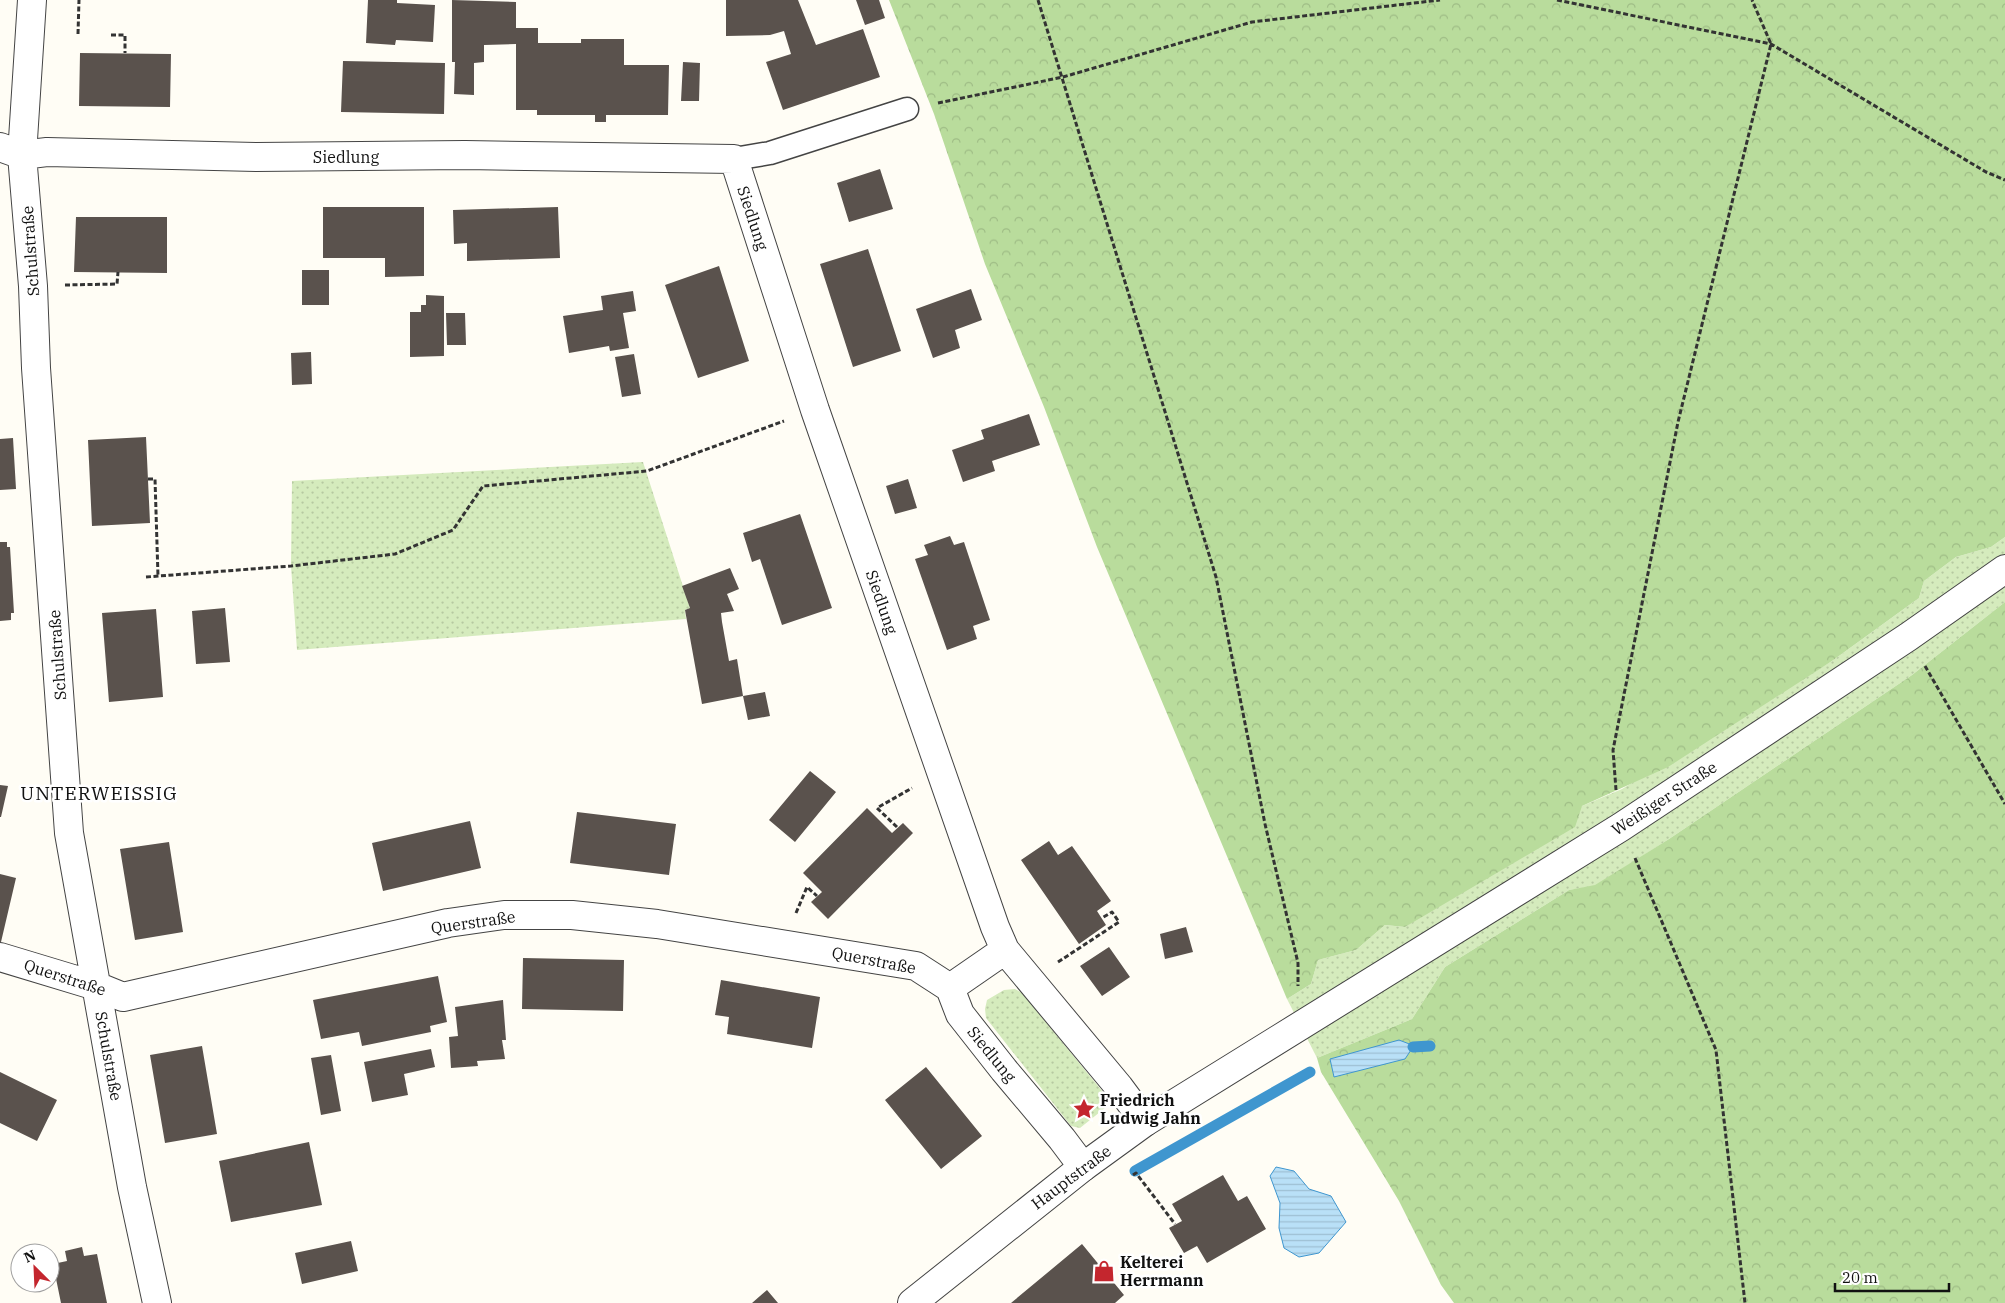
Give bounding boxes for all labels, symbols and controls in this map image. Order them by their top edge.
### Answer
street label: Siedlung [313,147,380,167]
street label: Siedlung [733,183,773,253]
street label: Schulstraße [17,205,43,297]
street label: Siedlung [862,567,902,637]
street label: Schulstraße [44,609,70,701]
street label: Weißiger Straße [1608,757,1720,839]
district label: UNTERWEISSIG [20,781,178,805]
street label: Querstraße [430,906,516,938]
street label: Querstraße [830,942,918,978]
street label: Querstraße [21,954,109,1000]
street label: Schulstraße [91,1010,127,1102]
street label: Siedlung [963,1022,1021,1086]
place label: Friedrich Ludwig Jahn [1100,1090,1201,1128]
place icon: Friedrich Ludwig Jahn [1071,1096,1097,1122]
street label: Hauptstraße [1027,1141,1115,1213]
north arrow [10,1243,60,1293]
text: N [21,1246,38,1267]
place label: Kelterei Herrmann [1120,1252,1204,1290]
shop icon: Kelterei Herrmann [1091,1258,1117,1284]
scale bar [1835,1260,1949,1292]
text: 20 m [1842,1268,1878,1287]

